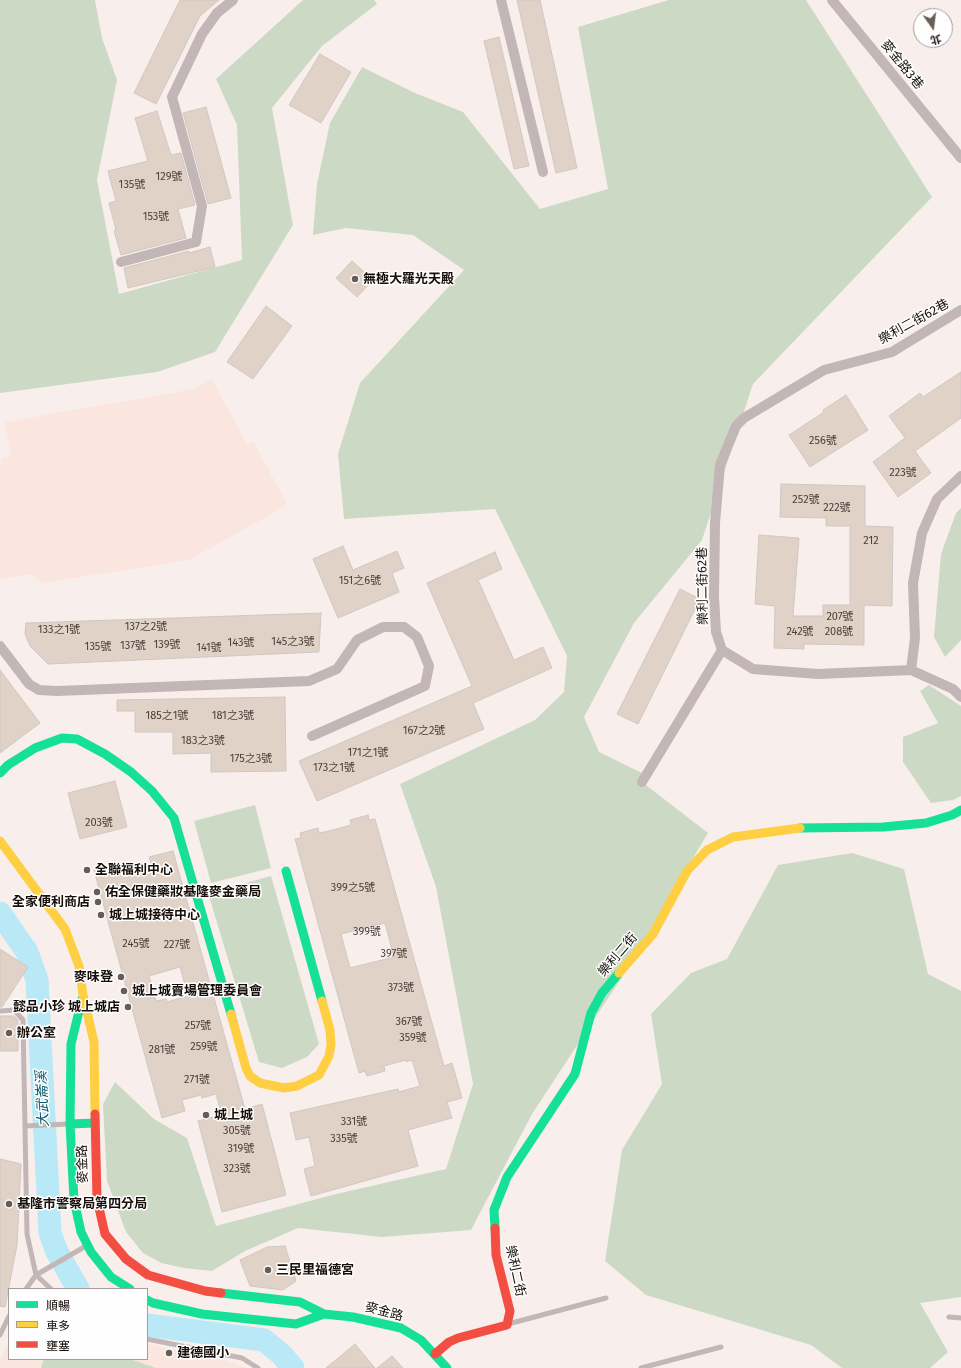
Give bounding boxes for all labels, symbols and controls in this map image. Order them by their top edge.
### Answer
north arrow [913,8,953,48]
text: 北 [929,32,943,47]
street label: 麥金路3巷 [878,37,926,93]
house number: 129號 [156,170,182,184]
house number: 135號 [119,178,145,192]
house number: 153號 [143,210,169,224]
place label: 無極大羅光天殿 [363,271,454,287]
marker: 無極大羅光天殿 [350,274,360,284]
street label: 樂利二街62巷 [876,296,952,348]
house number: 256號 [809,434,837,448]
house number: 223號 [889,466,917,480]
house number: 252號 [792,493,820,507]
house number: 222號 [823,501,851,515]
house number: 212 [863,534,879,548]
street label: 樂利二街62巷 [695,547,711,625]
house number: 151之6號 [339,574,381,588]
house number: 207號 [826,610,854,624]
house number: 137之2號 [125,620,167,634]
house number: 133之1號 [38,623,80,637]
house number: 242號 [786,625,814,639]
house number: 208號 [825,625,853,639]
house number: 145之3號 [271,635,315,649]
house number: 143號 [228,636,254,650]
house number: 139號 [154,638,180,652]
house number: 137號 [120,639,146,653]
house number: 135號 [85,640,111,654]
house number: 141號 [196,641,222,655]
house number: 185之1號 [145,709,189,723]
house number: 181之3號 [212,709,254,723]
house number: 167之2號 [403,724,445,738]
house number: 183之3號 [181,734,225,748]
house number: 171之1號 [348,746,388,760]
house number: 175之3號 [230,752,272,766]
house number: 173之1號 [313,761,355,775]
house number: 203號 [85,816,113,830]
place label: 全聯福利中心 [95,862,173,878]
marker: 全聯福利中心 [82,865,92,875]
house number: 399之5號 [331,881,375,895]
place label: 佑全保健藥妝基隆麥金藥局 [105,884,261,900]
marker: 佑全保健藥妝基隆麥金藥局 [92,887,102,897]
place label: 全家便利商店 [12,894,90,910]
marker: 全家便利商店 [93,897,103,907]
place label: 城上城接待中心 [109,907,200,923]
marker: 城上城接待中心 [96,910,106,920]
house number: 399號 [353,925,381,939]
street label: 樂利二街 [595,930,641,980]
house number: 245號 [122,937,150,951]
house number: 227號 [164,938,190,952]
house number: 397號 [381,947,407,961]
place label: 麥味登 [74,969,113,985]
marker: 麥味登 [116,972,126,982]
house number: 373號 [388,981,414,995]
place label: 城上城賣場管理委員會 [132,983,262,999]
marker: 城上城賣場管理委員會 [119,986,129,996]
place label: 懿品小珍 城上城店 [13,999,120,1015]
marker: 懿品小珍 城上城店 [123,1002,133,1012]
house number: 367號 [396,1015,422,1029]
house number: 257號 [185,1019,211,1033]
place label: 辦公室 [17,1025,56,1041]
marker: 辦公室 [4,1028,14,1038]
house number: 359號 [399,1031,427,1045]
house number: 259號 [190,1040,218,1054]
house number: 281號 [149,1043,175,1057]
water label: 大武崙溪 [33,1071,53,1127]
house number: 271號 [184,1073,210,1087]
place label: 城上城 [214,1107,253,1123]
marker: 城上城 [201,1110,211,1120]
house number: 331號 [341,1115,367,1129]
house number: 305號 [223,1124,251,1138]
house number: 335號 [330,1132,358,1146]
house number: 319號 [228,1142,254,1156]
street label: 麥金路 [75,1144,91,1184]
house number: 323號 [223,1162,251,1176]
place label: 基隆市警察局第四分局 [17,1196,147,1212]
marker: 基隆市警察局第四分局 [4,1199,14,1209]
street label: 樂利二街 [502,1244,528,1298]
place label: 三民里福德宮 [276,1262,354,1278]
marker: 三民里福德宮 [263,1265,273,1275]
legend [8,1288,148,1360]
text: 順暢 [46,1299,70,1313]
street label: 麥金路 [363,1299,405,1325]
text: 車多 [46,1319,70,1333]
text: 壅塞 [46,1339,70,1353]
place label: 建德國小 [177,1345,229,1361]
marker: 建德國小 [164,1348,174,1358]

